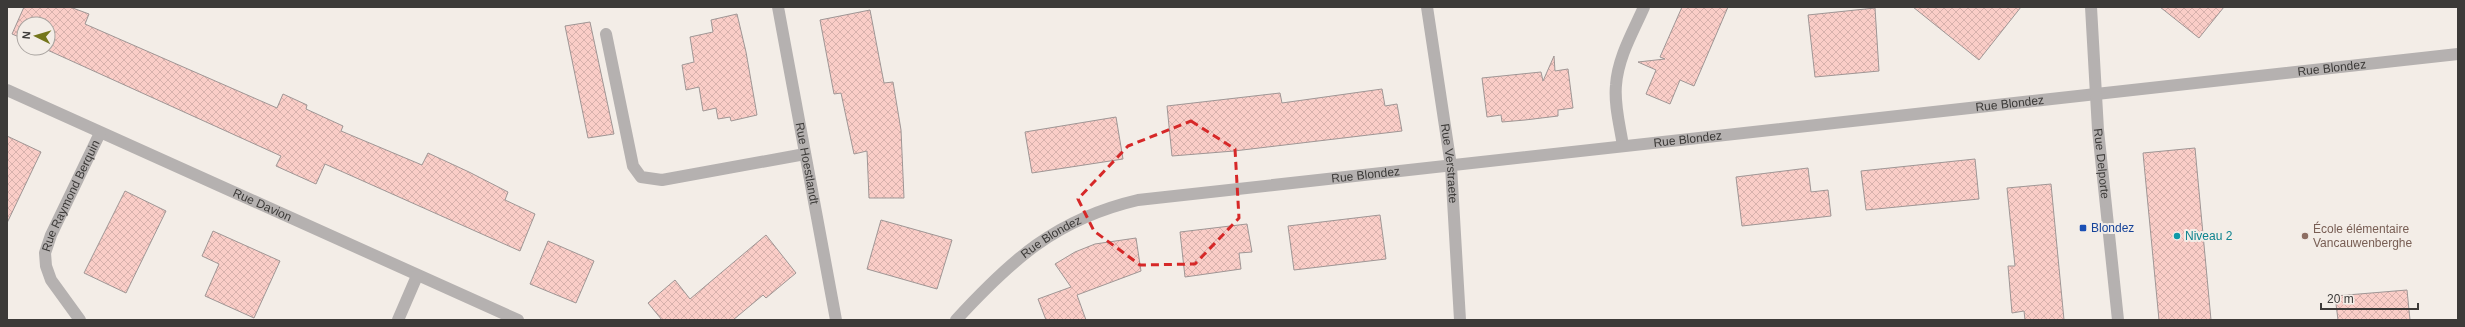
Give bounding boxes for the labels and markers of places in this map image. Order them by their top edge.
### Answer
place label: Blondez [2091,221,2134,235]
place label: École élémentaire Vancauwenberghe [2313,221,2413,250]
marker: Blondez [2078,223,2088,233]
place label: Niveau 2 [2185,229,2233,243]
marker: Niveau 2 [2172,231,2182,241]
marker: École élémentaire Vancauwenberghe [2300,231,2310,241]

